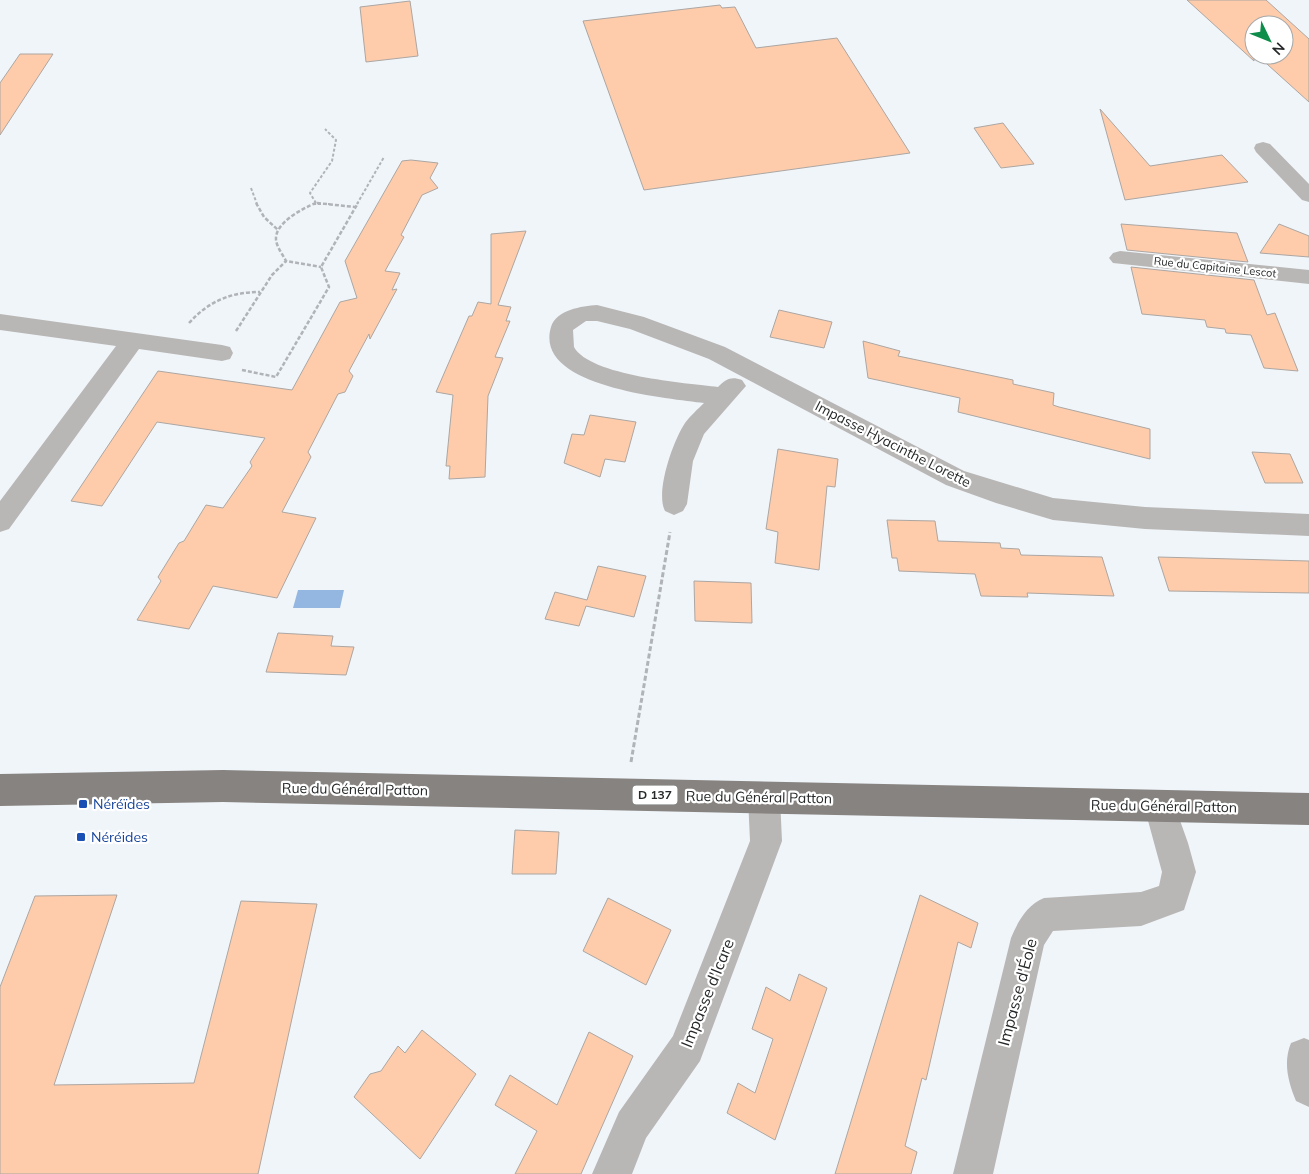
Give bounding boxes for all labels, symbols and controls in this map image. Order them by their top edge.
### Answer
north arrow [1244,15,1294,65]
text: N [1268,39,1289,59]
street label: Rue du Capitaine Lescot [1153,254,1277,280]
street label: Impasse Hyacinthe Lorette [812,397,974,491]
street label: Rue du Général Patton [282,779,428,799]
road number: D 137 [632,786,678,804]
street label: Rue du Général Patton [686,787,832,807]
place label: Néréïdes [93,795,150,813]
street label: Rue du Général Patton [1091,796,1237,816]
marker: Néréïdes [77,798,89,810]
place label: Néréides [91,828,148,846]
marker: Néréides [75,831,87,843]
street label: Impasse d'Icare [676,936,738,1050]
street label: Impasse d'Éole [993,936,1041,1048]

